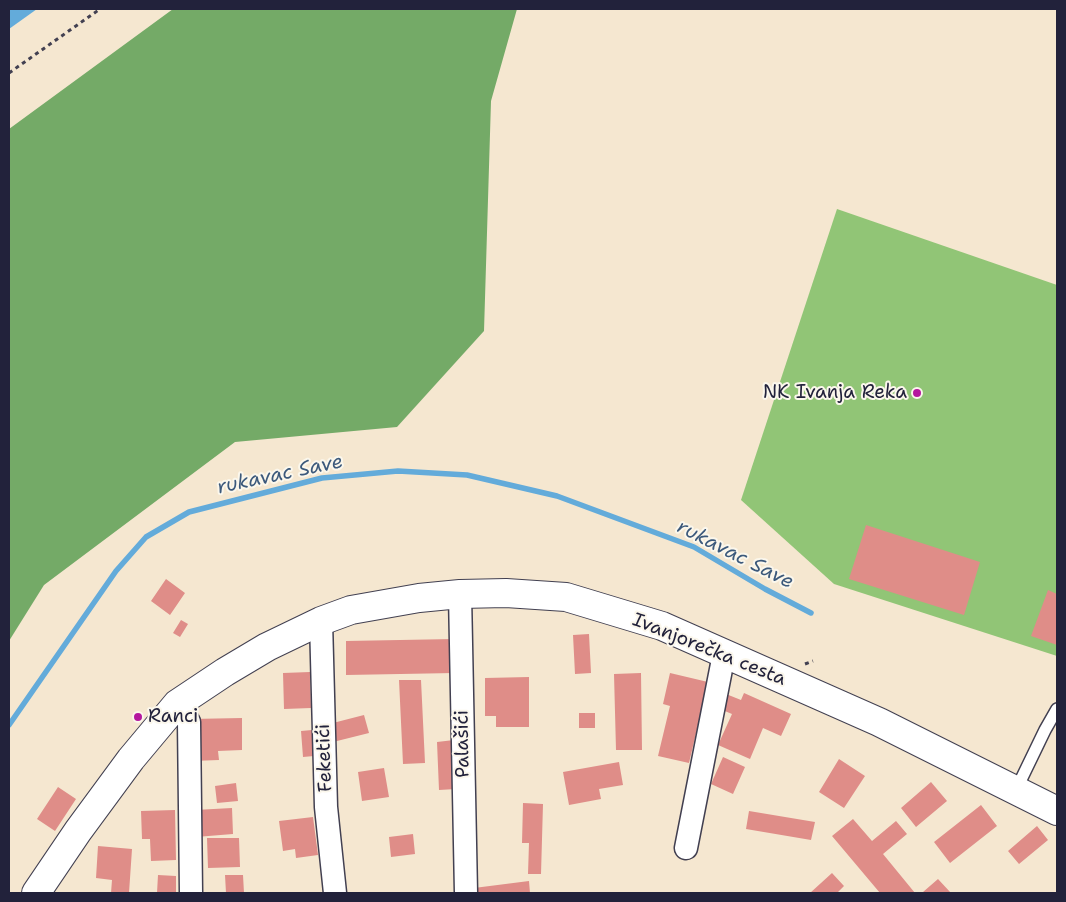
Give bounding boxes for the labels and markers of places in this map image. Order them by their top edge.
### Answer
place label: NK Ivanja Reka [763,382,907,404]
marker: NK Ivanja Reka [911,387,923,399]
place label: Ranci [148,706,198,728]
marker: Ranci [132,711,144,723]

